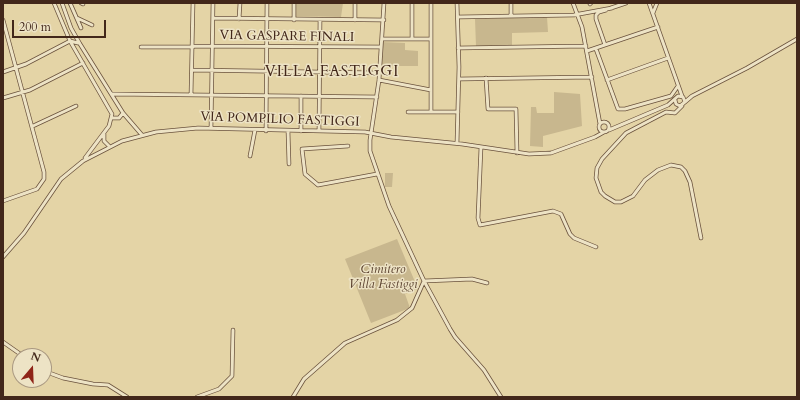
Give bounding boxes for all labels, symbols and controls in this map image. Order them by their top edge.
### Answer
scale bar [14,12,108,38]
text: 200 m [19,19,51,35]
street label: VIA GASPARE FINALI [220,28,354,46]
district label: VILLA FASTIGGI [265,64,399,82]
street label: VIA POMPILIO FASTIGGI [200,109,360,131]
park label: Cimitero Villa Fastiggi [348,262,418,293]
north arrow [12,348,52,388]
text: N [29,348,43,366]

